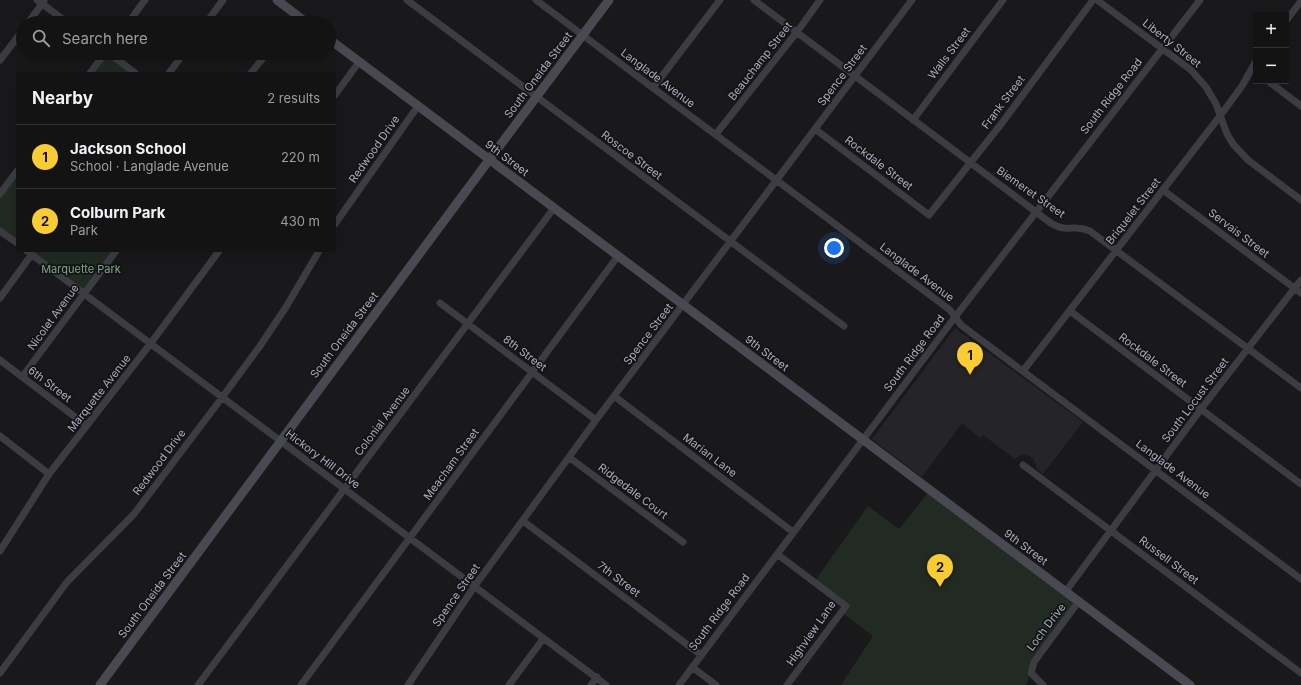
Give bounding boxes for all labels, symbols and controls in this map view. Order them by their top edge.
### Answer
map controls [1253,12,1289,84]
button: + [1253,12,1289,48]
search box [16,16,336,60]
street label: Liberty Street [1140,16,1204,70]
street label: Beauchamp Street [725,19,795,103]
street label: Walls Street [925,24,973,82]
icon: search [30,27,52,49]
text: Search here [62,29,148,48]
street label: South Oneida Street [501,29,575,121]
street label: Spence Street [814,41,870,109]
street label: Langlade Avenue [618,46,698,110]
button: − [1253,48,1289,84]
street label: South Ridge Road [1077,55,1145,137]
street label: Frank Street [978,72,1028,131]
text: Nearby [32,88,93,108]
text: 2 results [267,90,320,106]
street label: Redwood Drive [346,113,402,185]
street label: Roscoe Street [599,128,666,183]
street label: Rockdale Street [842,133,916,193]
street label: 9th Street [482,137,532,179]
text: Jackson School [70,139,186,158]
text: 1 [42,149,48,165]
text: 220 m [281,149,320,165]
text: School · Langlade Avenue [70,158,229,174]
street label: Biemeret Street [994,163,1068,221]
street label: Briquelet Street [1103,175,1164,247]
text: Colburn Park [70,203,166,222]
street label: Servais Street [1206,206,1273,261]
text: 2 [41,213,49,229]
text: 430 m [280,213,320,229]
text: Park [70,222,98,238]
your location [824,238,844,258]
street label: Langlade Avenue [877,240,957,304]
park label: Marquette Park [41,262,121,276]
street label: Nicolet Avenue [24,281,82,353]
street label: South Oneida Street [307,289,381,381]
street label: Spence Street [620,300,676,368]
street label: South Ridge Road [881,312,947,394]
street label: Rockdale Street [1116,330,1190,390]
street label: 8th Street [500,332,550,374]
street label: 9th Street [742,332,792,374]
pin: 1 [957,342,983,375]
street label: Marquette Avenue [64,351,134,435]
street label: South Locust Street [1159,355,1232,445]
street label: 6th Street [25,363,75,405]
street label: Colonial Avenue [351,383,413,459]
street label: Meacham Street [420,425,482,503]
street label: Redwood Drive [130,426,188,498]
street label: Hickory Hill Drive [283,426,363,492]
street label: Marian Lane [680,430,740,480]
street label: Langlade Avenue [1133,437,1213,501]
street label: Ridgedale Court [595,460,671,522]
street label: 9th Street [1001,526,1051,568]
street label: Russell Street [1136,533,1202,587]
street label: South Oneida Street [115,549,189,641]
pin: 2 [927,554,953,587]
street label: 7th Street [595,558,644,600]
street label: Spence Street [429,561,483,629]
street label: South Ridge Road [686,571,752,653]
street label: Highview Lane [783,598,839,668]
street label: Loch Drive [1024,600,1068,654]

